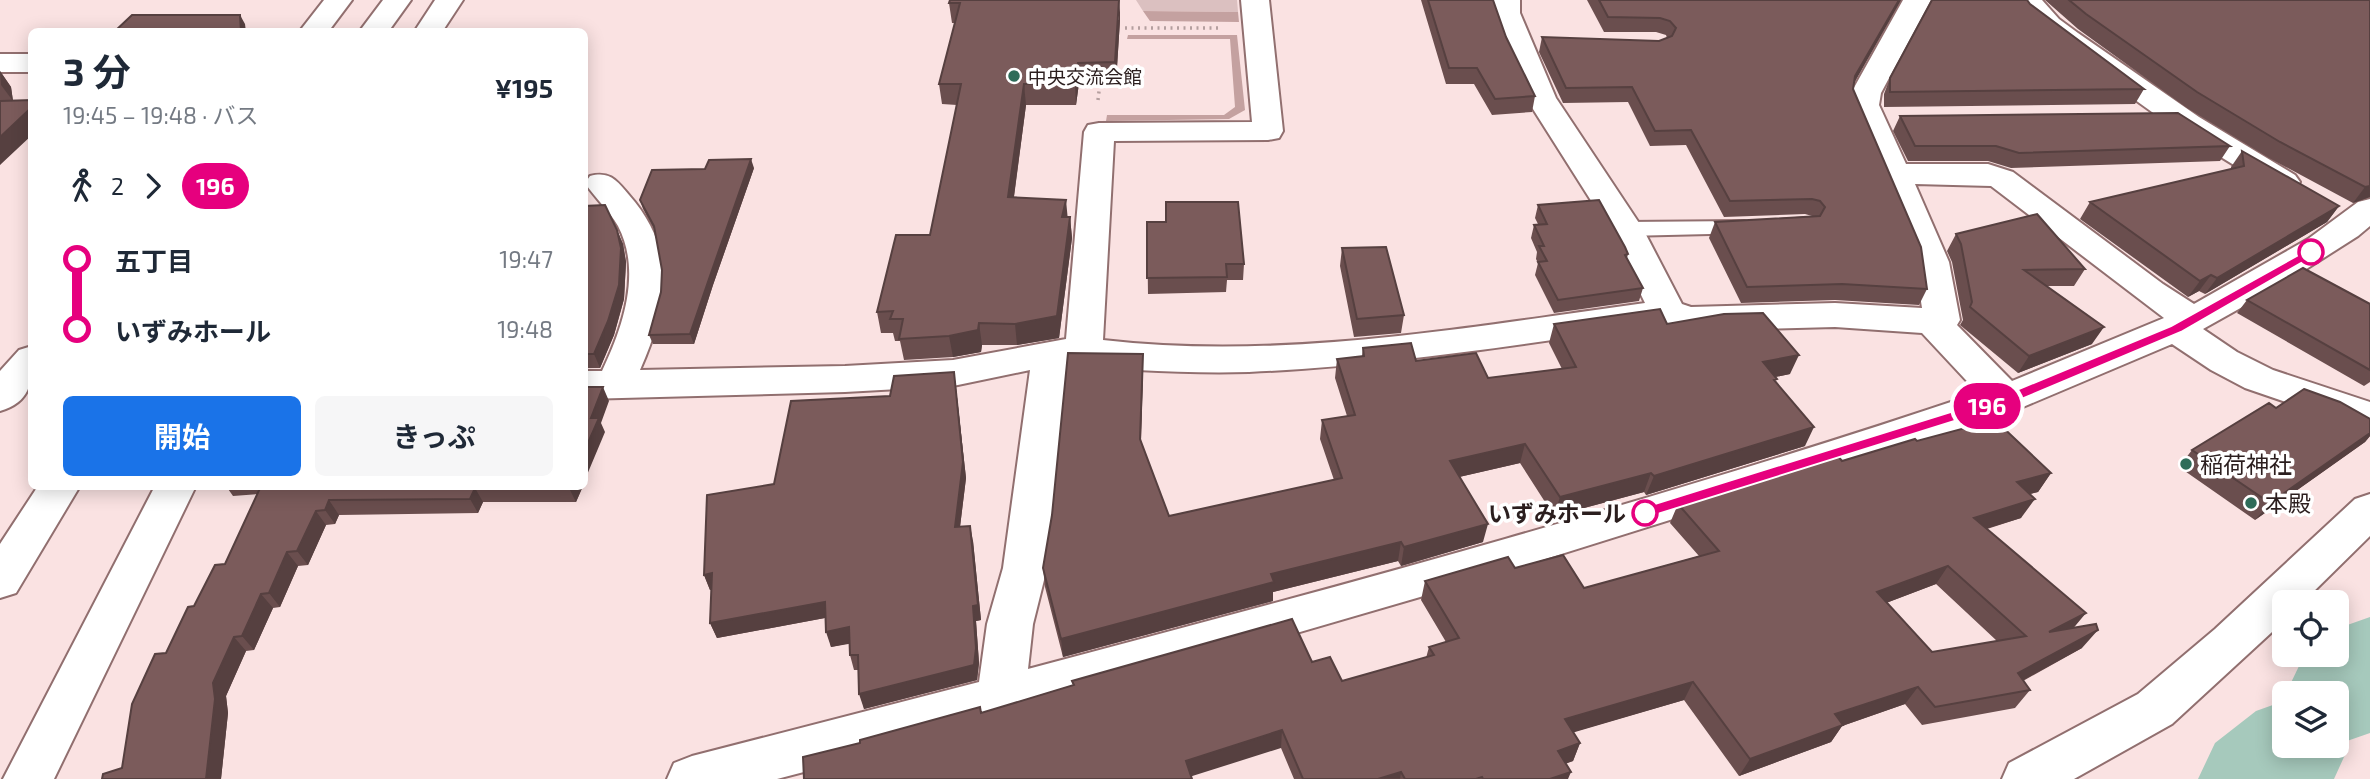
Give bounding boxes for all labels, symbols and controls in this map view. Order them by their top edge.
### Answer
text: 3 分 [63,48,131,94]
place label: 中央交流会館 [1028,65,1142,88]
marker: 中央交流会館 [1006,68,1022,84]
text: ¥195 [495,72,553,103]
text: 19:45 – 19:48 · バス [63,101,259,129]
icon: walk [63,167,101,205]
icon: forward [134,167,172,205]
text: 196 [196,171,235,200]
text: 2 [111,172,124,200]
unlabelled marker [2298,239,2324,265]
text: 五丁目 [115,245,193,276]
text: 19:47 [499,245,553,273]
text: いずみホール [115,315,271,346]
text: 19:48 [497,315,553,343]
line badge: 196 [1947,383,2027,429]
text: 196 [1968,391,2006,420]
button: 開始 [63,396,301,476]
button: きっぷ [315,396,553,476]
place label: 稲荷神社 [2200,450,2292,478]
marker: 稲荷神社 [2178,456,2194,472]
place label: 本殿 [2265,489,2311,517]
marker: 本殿 [2243,495,2259,511]
place label: いずみホール [1488,499,1626,527]
marker: いずみホール [1632,500,1658,526]
map controls [2272,590,2349,758]
button: locate [2272,590,2349,667]
button: layers [2272,681,2349,758]

